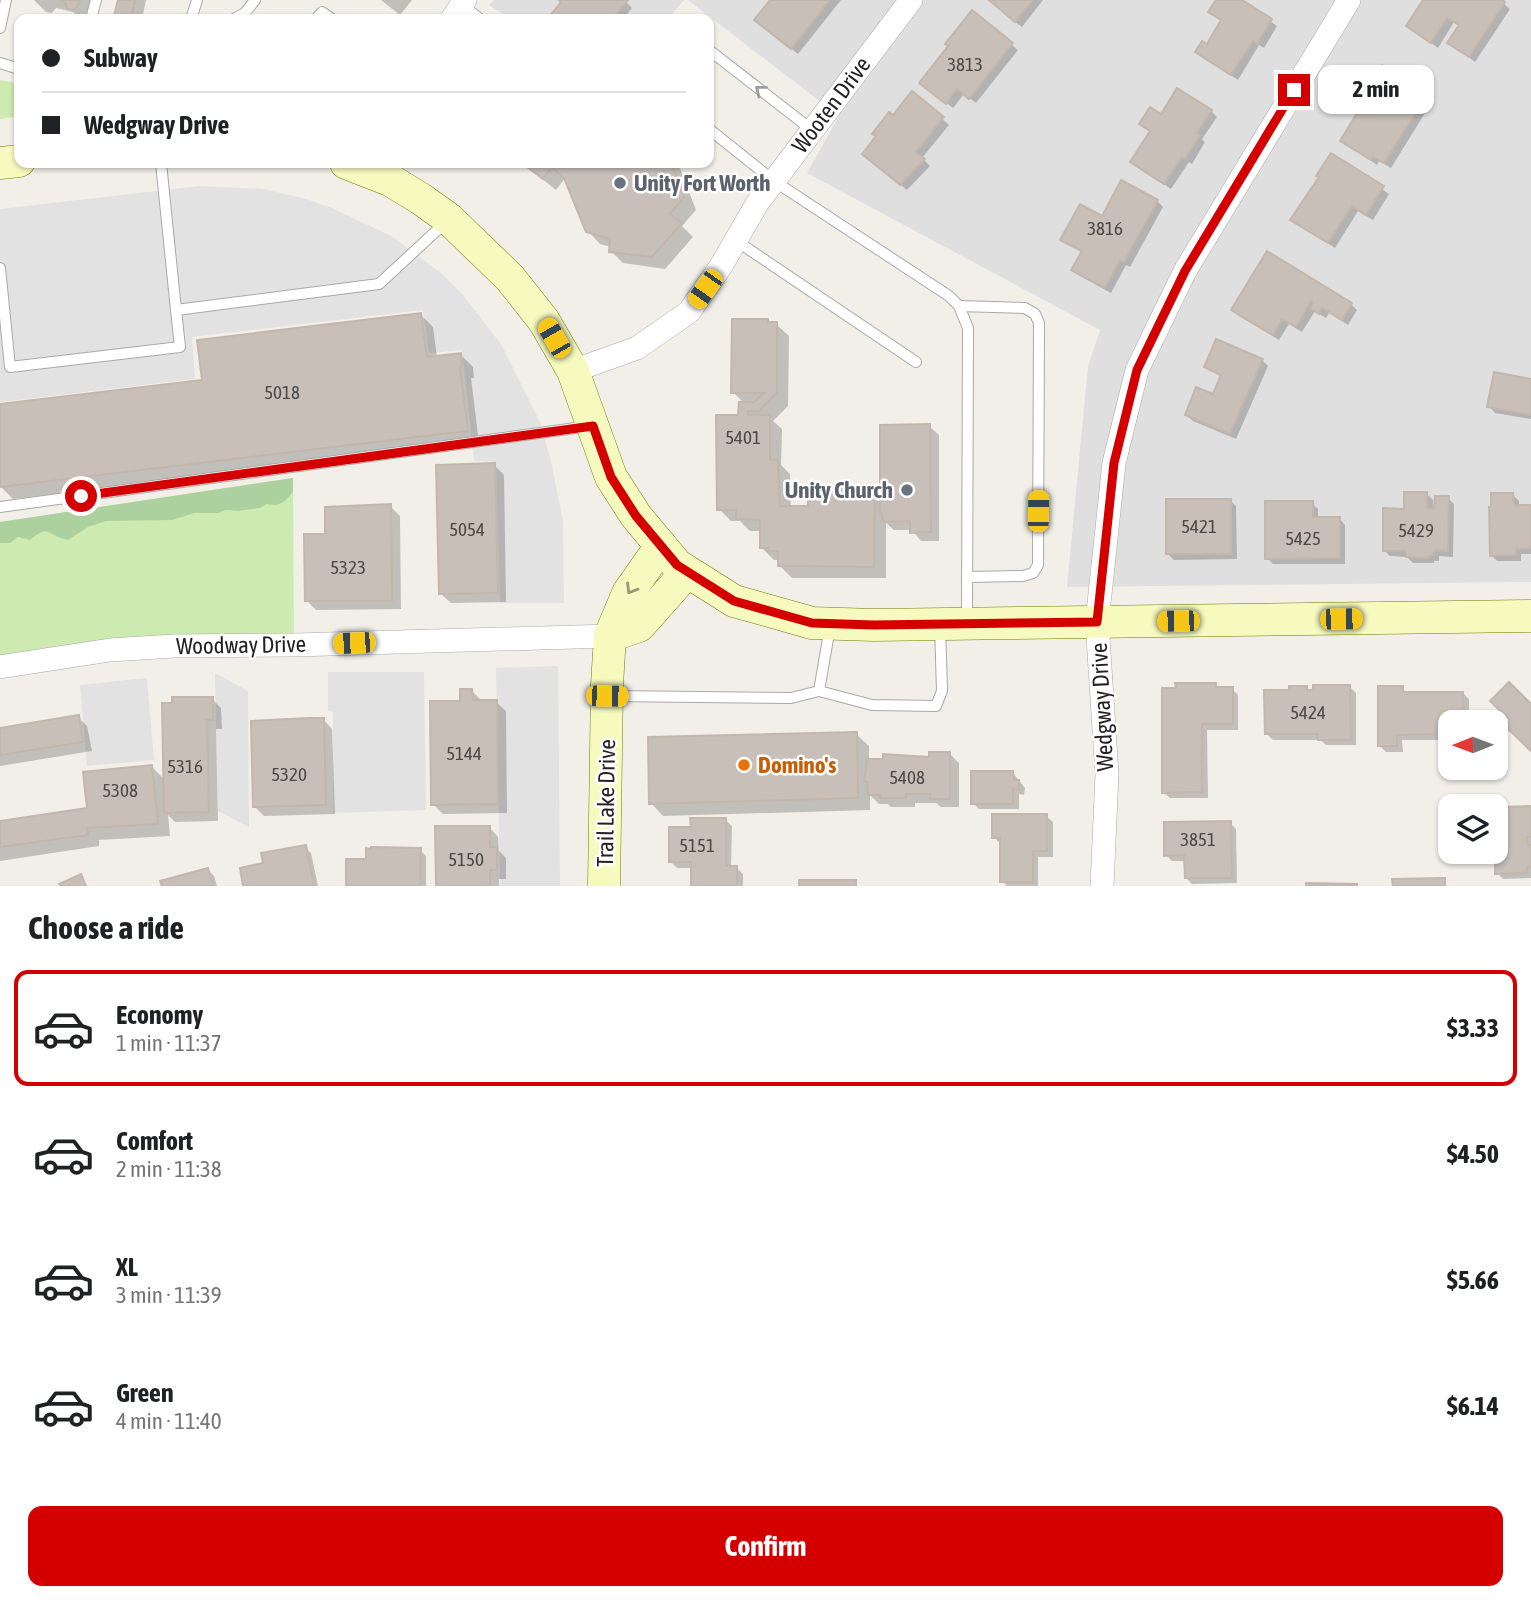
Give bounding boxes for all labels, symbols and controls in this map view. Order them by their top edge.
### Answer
text: Subway [84,43,158,73]
street label: Wooten Drive [786,52,876,158]
house number: 3813 [947,53,983,75]
callout: 2 min [1318,66,1434,114]
route end [1278,74,1310,106]
text: 2 min [1353,76,1399,102]
one-way arrow [756,86,769,98]
text: Wedgway Drive [84,110,229,140]
place label: Unity Fort Worth [634,170,770,196]
marker: Unity Fort Worth [612,175,628,191]
house number: 3816 [1087,217,1123,239]
car [685,266,726,312]
car [535,315,574,361]
house number: 5018 [264,381,300,403]
house number: 5401 [725,426,761,448]
place label: Unity Church [785,477,893,503]
route start [65,480,97,512]
marker: Unity Church [899,482,915,498]
car [1028,490,1049,532]
house number: 5421 [1181,515,1217,537]
house number: 5054 [449,518,485,540]
house number: 5429 [1398,519,1434,541]
house number: 5425 [1285,527,1321,549]
house number: 5323 [330,556,366,578]
one-way arrow [627,581,640,594]
car [1320,608,1363,630]
car [1157,610,1200,632]
street label: Woodway Drive [176,631,306,659]
car [333,632,376,654]
street label: Wedgway Drive [1086,642,1118,772]
car [586,685,629,707]
house number: 5424 [1290,701,1326,723]
north arrow [1438,710,1508,780]
map controls [1438,710,1508,864]
street label: Trail Lake Drive [592,739,620,867]
house number: 5144 [446,742,482,764]
place label: Domino's [758,752,836,778]
house number: 5316 [167,755,203,777]
marker: Domino's [736,757,752,773]
house number: 5320 [271,763,307,785]
house number: 5408 [889,766,925,788]
house number: 5308 [102,779,138,801]
button: layers [1438,794,1508,864]
house number: 3851 [1180,828,1216,850]
house number: 5151 [679,834,715,856]
house number: 5150 [448,848,484,870]
text: Choose a ride [28,909,184,946]
icon: car [32,997,95,1060]
text: Economy [116,1000,203,1030]
text: $3.33 [1447,1013,1499,1043]
text: 1 min · 11:37 [116,1030,222,1056]
icon: car [32,1123,95,1186]
text: Comfort [116,1126,193,1156]
text: $4.50 [1447,1139,1499,1169]
text: 2 min · 11:38 [116,1156,222,1182]
icon: car [32,1249,95,1312]
text: XL [116,1252,138,1282]
text: $5.66 [1447,1265,1499,1295]
text: 3 min · 11:39 [116,1282,222,1308]
icon: car [32,1375,95,1438]
text: Green [116,1378,174,1408]
text: $6.14 [1447,1391,1499,1421]
text: 4 min · 11:40 [116,1408,222,1434]
button: Confirm [28,1506,1503,1586]

